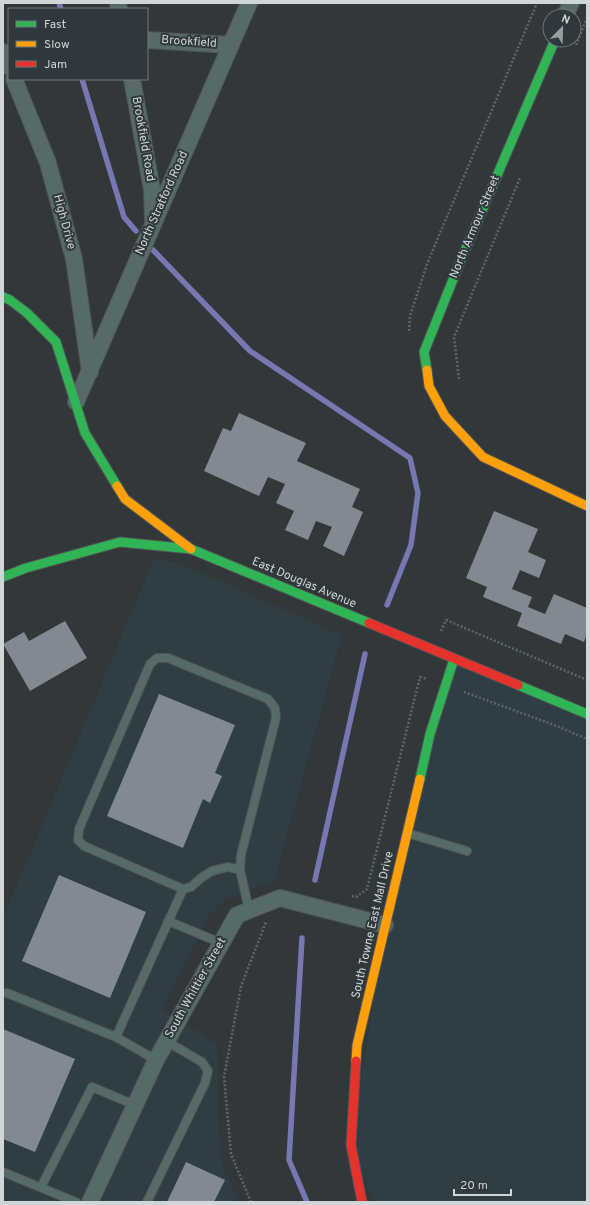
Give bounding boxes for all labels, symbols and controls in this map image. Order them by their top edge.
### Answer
legend [8,8,148,80]
north arrow [542,8,582,48]
text: N [559,12,572,28]
text: Fast [44,17,66,33]
street label: Brookfield [161,32,217,52]
text: Slow [44,37,70,53]
text: Jam [44,57,67,73]
street label: Brookfield Road [128,95,158,183]
street label: North Stratford Road [132,149,192,257]
street label: North Armour Street [446,173,504,281]
street label: High Drive [49,193,79,251]
street label: East Douglas Avenue [249,554,359,612]
street label: South Towne East Mall Drive [348,850,398,1000]
street label: South Whittier Street [162,935,230,1041]
scale bar [454,1171,511,1197]
text: 20 m [460,1178,488,1194]

